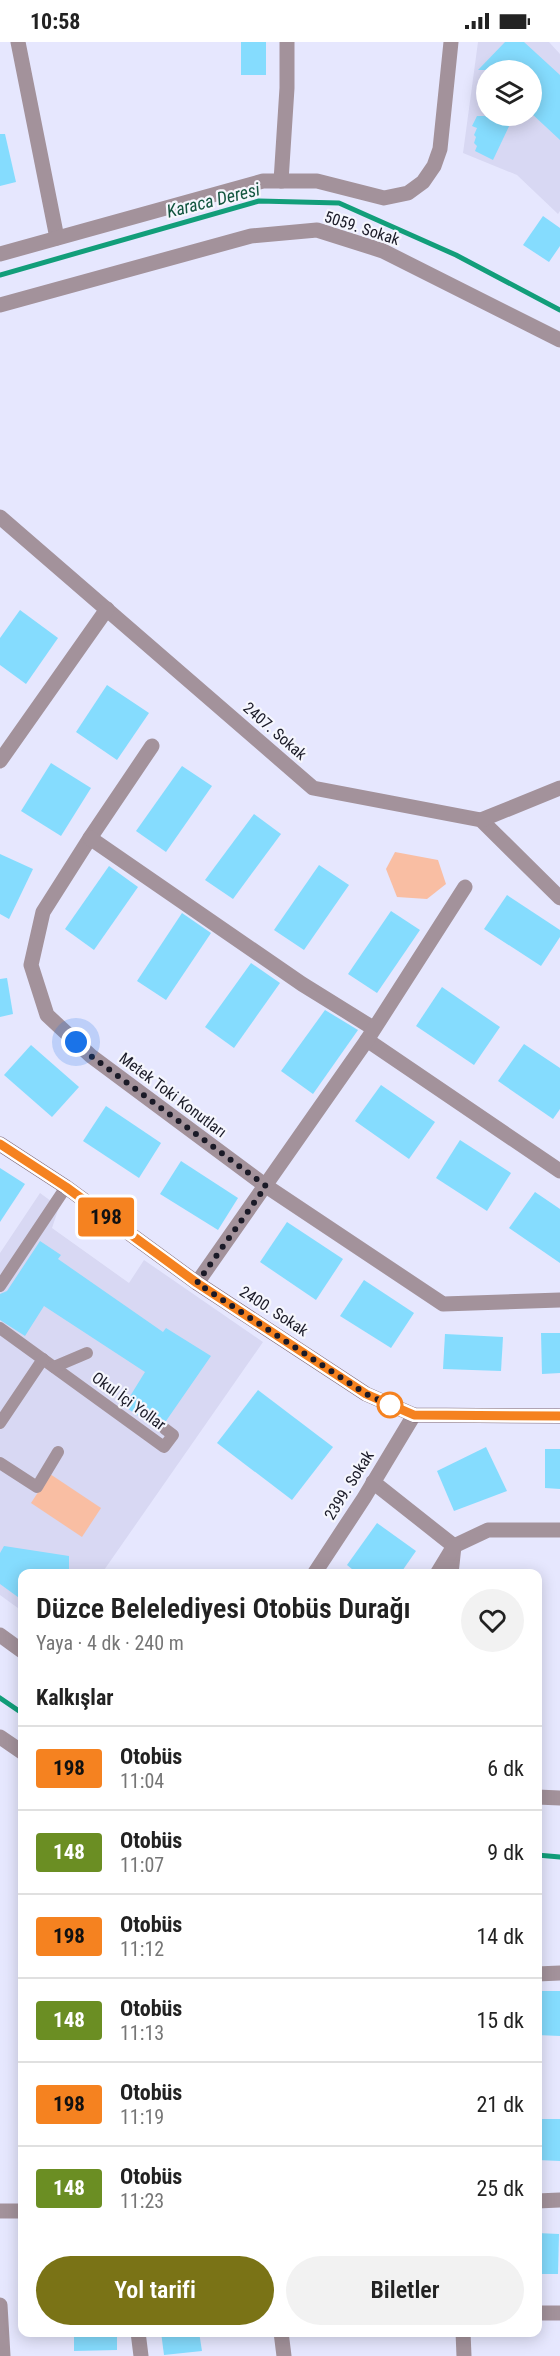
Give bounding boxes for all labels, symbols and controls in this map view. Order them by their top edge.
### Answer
text: 10:58 [30,9,81,34]
map controls [476,60,542,126]
button: layers [476,60,542,126]
water label: Karaca Deresi [164,178,263,222]
street label: 5059. Sokak [322,207,403,249]
street label: 2407. Sokak [239,698,311,764]
your location [61,1027,91,1057]
street label: Metek Toki Konutları [116,1049,230,1141]
line badge: 198 [72,1198,140,1236]
text: 198 [90,1205,122,1229]
street label: 2400. Sokak [236,1282,312,1341]
street label: Okul İçi Yollar [88,1368,170,1434]
unlabelled marker [377,1392,403,1418]
street label: 2399. Sokak [320,1446,378,1523]
button: heart [461,1589,524,1652]
text: Düzce Belelediyesi Otobüs Durağı [36,1592,411,1625]
text: Yaya · 4 dk · 240 m [36,1631,184,1655]
text: Kalkışlar [36,1685,114,1710]
text: Otobüs [120,1744,182,1769]
text: 198 [53,1756,85,1780]
text: 6 dk [487,1756,524,1781]
text: 11:04 [120,1769,164,1793]
text: Otobüs [120,1828,182,1853]
text: 148 [53,1840,85,1864]
text: 9 dk [487,1840,524,1865]
text: 11:07 [120,1853,164,1877]
text: Otobüs [120,1912,182,1937]
text: 198 [53,1924,85,1948]
text: 14 dk [476,1924,524,1949]
text: 11:12 [120,1937,164,1961]
text: Otobüs [120,1996,182,2021]
text: 148 [53,2008,85,2032]
text: 15 dk [476,2008,524,2033]
text: 11:13 [120,2021,164,2045]
text: Otobüs [120,2080,182,2105]
text: 198 [53,2092,85,2116]
text: 21 dk [476,2092,524,2117]
text: 11:19 [120,2105,164,2129]
text: Otobüs [120,2164,182,2189]
text: 148 [53,2176,85,2200]
text: 25 dk [476,2176,524,2201]
text: 11:23 [120,2189,164,2213]
button: Yol tarifi [36,2256,274,2325]
button: Biletler [286,2256,524,2325]

